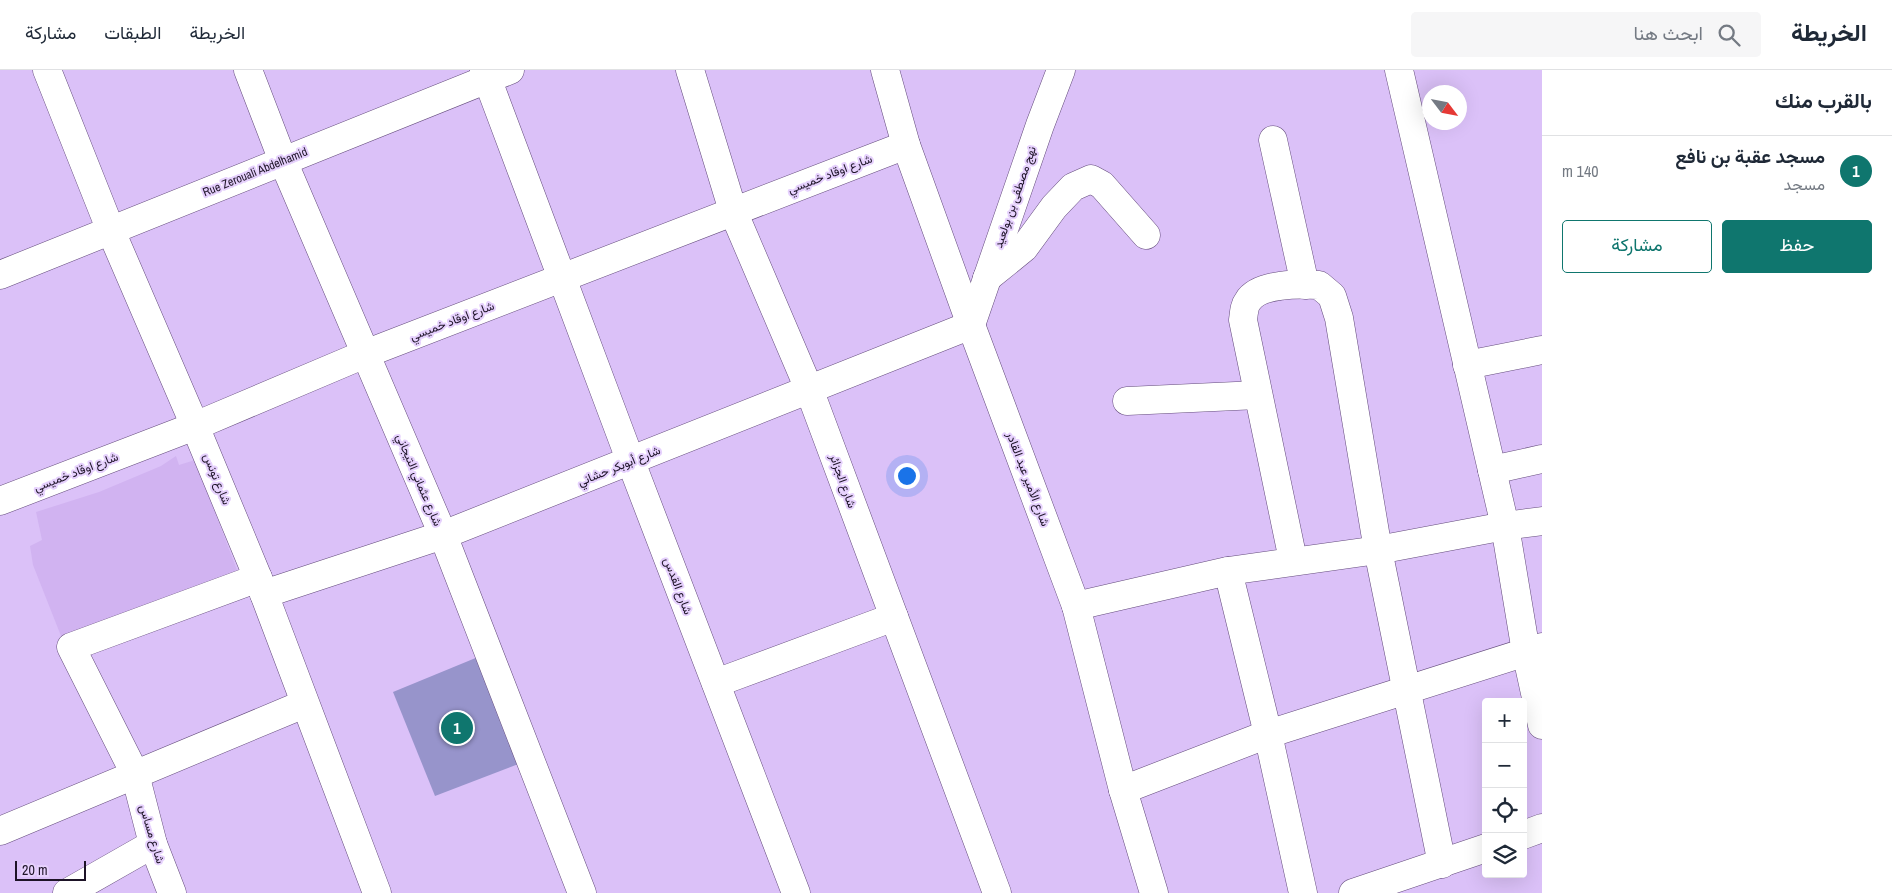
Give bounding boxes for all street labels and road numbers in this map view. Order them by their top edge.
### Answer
street label: Rue Zerouali Abdelhamid [200,144,310,200]
street label: نهج مصطفى بن بولعيد [990,144,1041,250]
street label: شارع اوقاد خميسي [785,151,875,199]
street label: شارع اوقاد خميسي [407,298,497,346]
street label: شارع الأمير عبد القادر [1001,429,1053,529]
street label: شارع عثماني التيجاني [390,431,446,529]
street label: شارع أبوبكر حشاني [575,442,664,492]
street label: شارع اوقاد خميسي [31,449,121,497]
street label: شارع تونس [199,451,235,507]
street label: شارع الجزائر [825,451,860,510]
street label: شارع القدس [659,555,696,617]
street label: شارع مساس [135,803,169,866]

